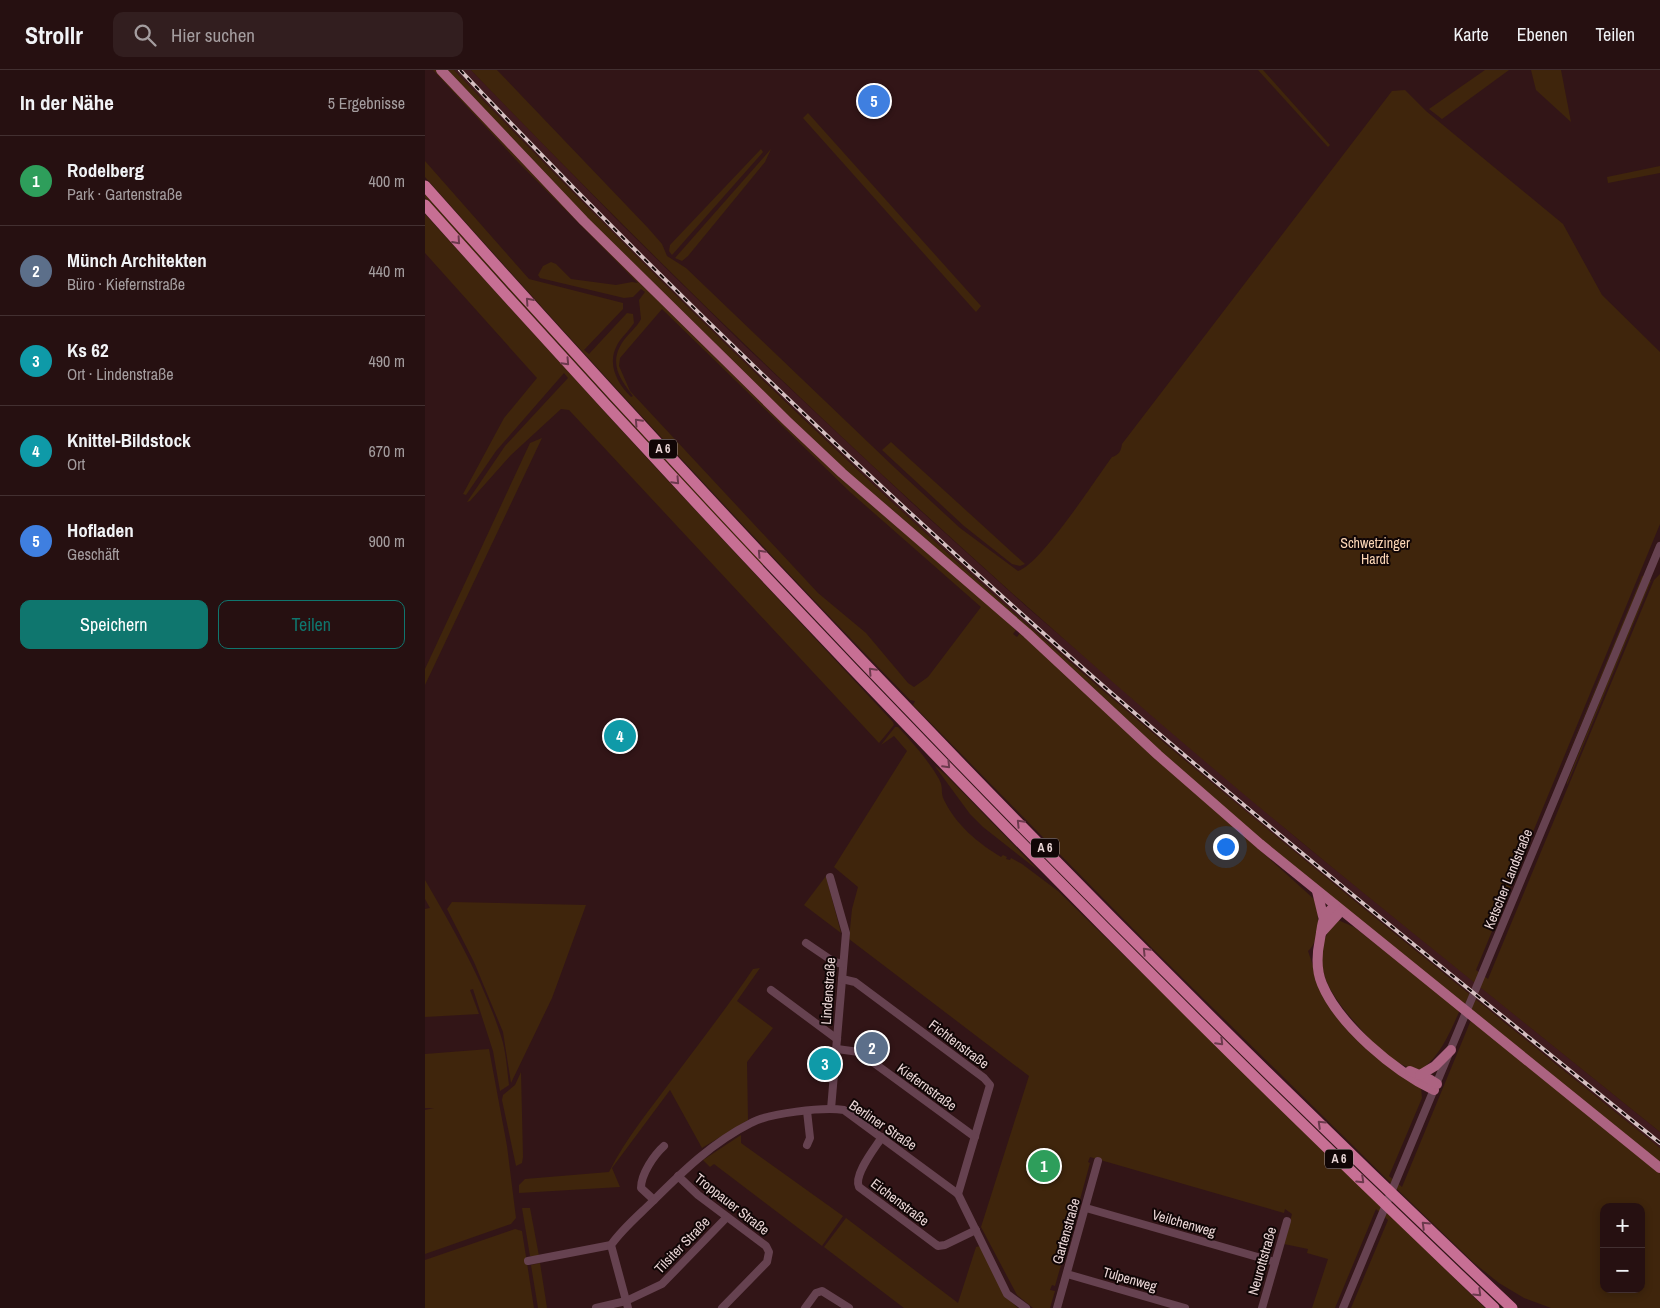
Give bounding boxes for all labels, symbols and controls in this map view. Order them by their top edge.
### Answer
search box [113,12,463,57]
text: Strollr [25,19,83,51]
icon: search [131,21,159,49]
text: Hier suchen [171,22,255,48]
text: Karte [1453,22,1489,47]
text: Ebenen [1517,22,1568,47]
text: Teilen [1596,22,1635,47]
pin: 5 [858,82,890,120]
text: In der Nähe [20,88,114,117]
text: 5 Ergebnisse [328,92,405,114]
text: Rodelberg [67,157,144,183]
text: 1 [32,170,40,192]
text: 400 m [369,170,405,192]
text: Park · Gartenstraße [67,183,182,205]
one-way arrow [452,235,461,244]
text: Münch Architekten [67,247,207,273]
text: 2 [32,260,40,282]
text: 440 m [369,260,405,282]
text: Büro · Kiefernstraße [67,273,185,295]
one-way arrow [525,298,534,307]
text: Ks 62 [67,337,109,363]
text: 3 [32,350,40,372]
text: 490 m [369,350,405,372]
one-way arrow [560,356,569,365]
text: Ort · Lindenstraße [67,363,173,385]
one-way arrow [635,418,644,427]
text: Knittel-Bildstock [67,427,191,453]
road number: A 6 [649,439,677,458]
text: 4 [32,440,40,462]
text: 670 m [369,440,405,462]
text: Ort [67,453,85,475]
one-way arrow [670,476,679,485]
text: Hofladen [67,517,134,543]
text: 5 [32,530,40,552]
text: 900 m [369,530,405,552]
park label: Schwetzinger Hardt [1340,534,1410,568]
text: Geschäft [67,543,120,565]
one-way arrow [758,550,767,559]
button: Speichern [20,600,208,649]
button: Teilen [218,600,405,649]
one-way arrow [869,668,878,677]
pin: 4 [604,717,636,755]
one-way arrow [941,760,950,769]
one-way arrow [1017,820,1026,829]
street label: Ketscher Landstraße [1480,826,1536,932]
your location [1213,834,1239,860]
road number: A 6 [1031,838,1059,858]
one-way arrow [1143,948,1152,957]
street label: Lindenstraße [817,957,839,1025]
street label: Fichtenstraße [925,1015,993,1073]
pin: 2 [856,1029,888,1067]
one-way arrow [1214,1036,1223,1045]
pin: 3 [809,1045,841,1083]
street label: Kiefernstraße [894,1059,960,1115]
street label: Berliner Straße [846,1096,920,1154]
one-way arrow [1318,1121,1327,1130]
pin: 1 [1028,1147,1060,1185]
road number: A 6 [1325,1150,1353,1168]
street label: Troppauer Straße [691,1169,773,1239]
street label: Eichenstraße [867,1174,933,1230]
one-way arrow [1355,1174,1364,1183]
street label: Gartenstraße [1048,1196,1084,1266]
map controls [1600,1203,1645,1293]
button: + [1600,1203,1645,1248]
street label: Veilchenweg [1150,1205,1218,1241]
street label: Tilsiter Straße [650,1213,714,1277]
one-way arrow [1421,1222,1430,1231]
street label: Neurottstraße [1244,1225,1280,1297]
button: − [1600,1248,1645,1293]
street label: Tulpenweg [1101,1263,1160,1295]
one-way arrow [1472,1287,1481,1296]

